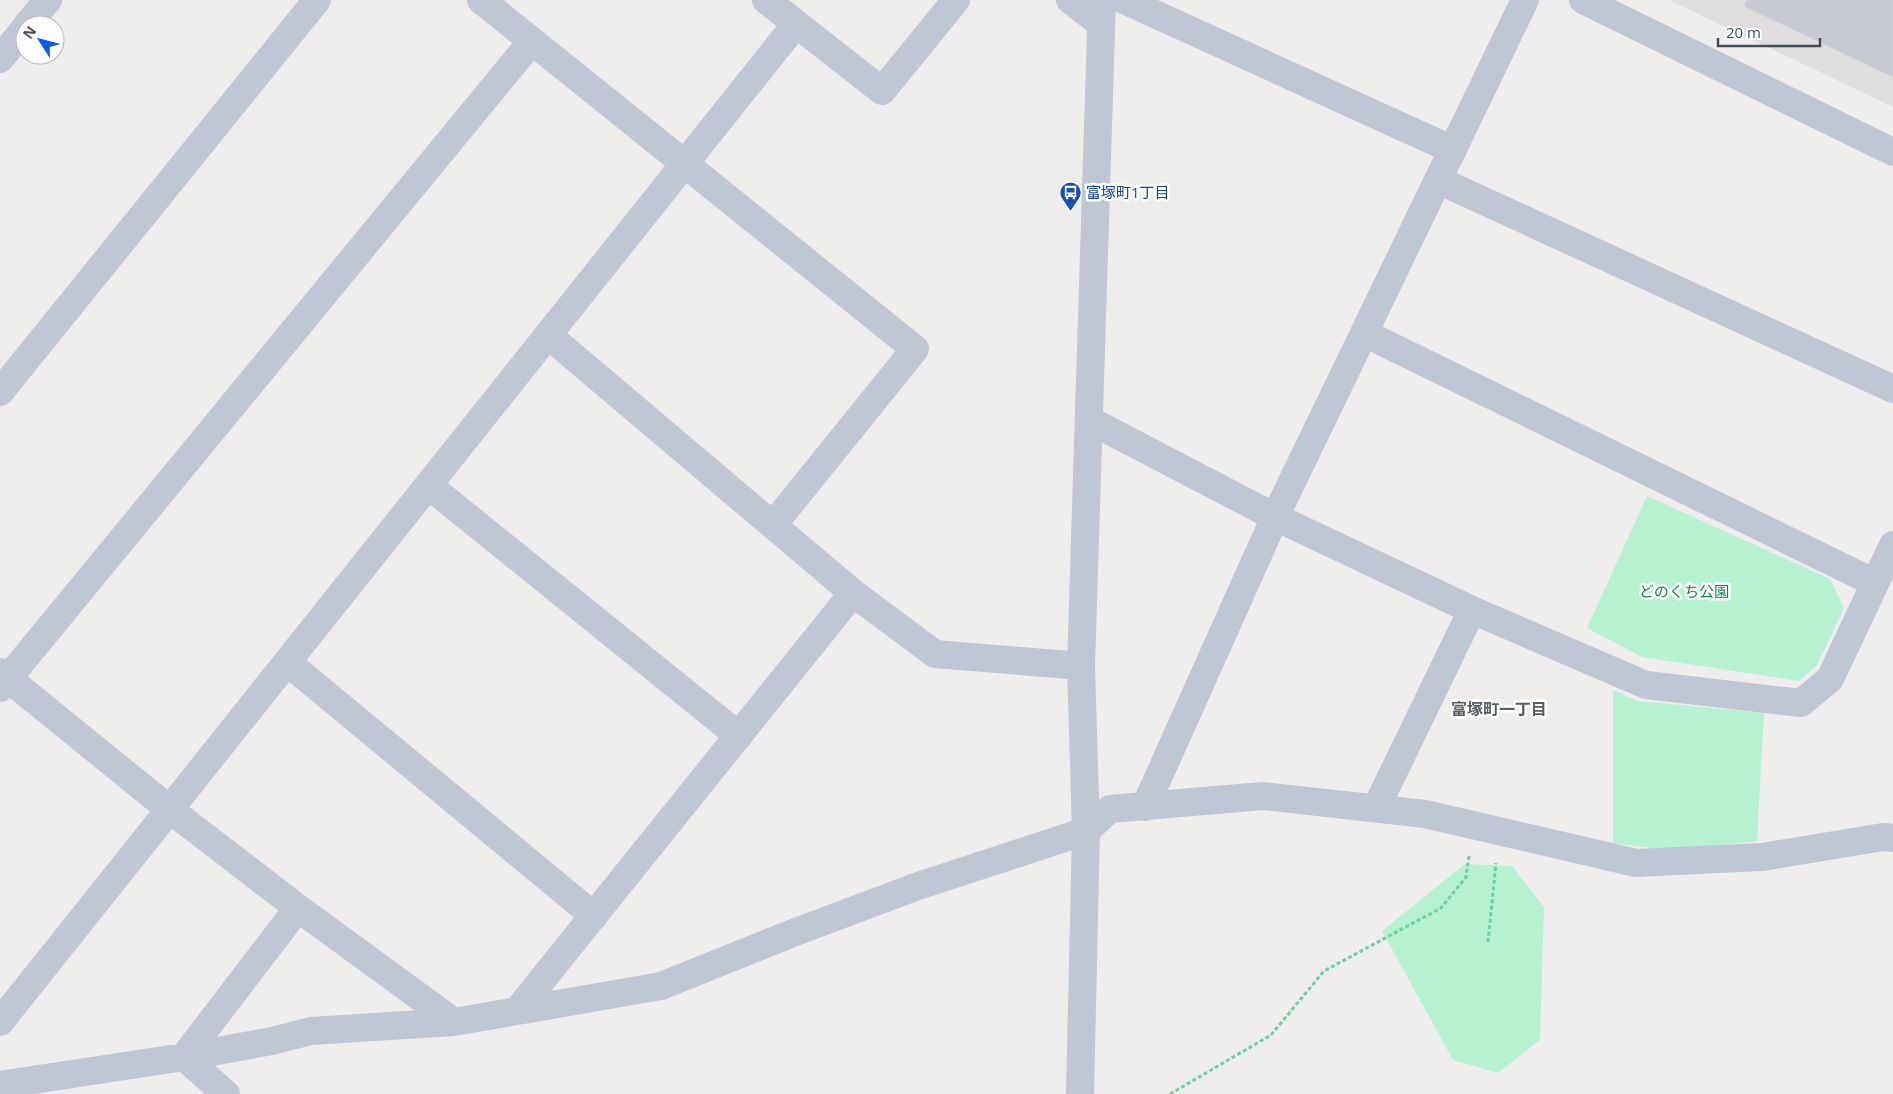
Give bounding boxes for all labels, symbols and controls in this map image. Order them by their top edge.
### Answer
north arrow [15,15,65,65]
scale bar [1718,15,1820,47]
text: N [18,22,40,42]
text: 20 m [1726,22,1761,42]
bus stop icon: 富塚町1丁目 [1058,180,1082,211]
place label: 富塚町1丁目 [1086,182,1170,202]
park label: どのくち公園 [1639,581,1729,601]
district label: 富塚町一丁目 [1451,698,1547,720]

